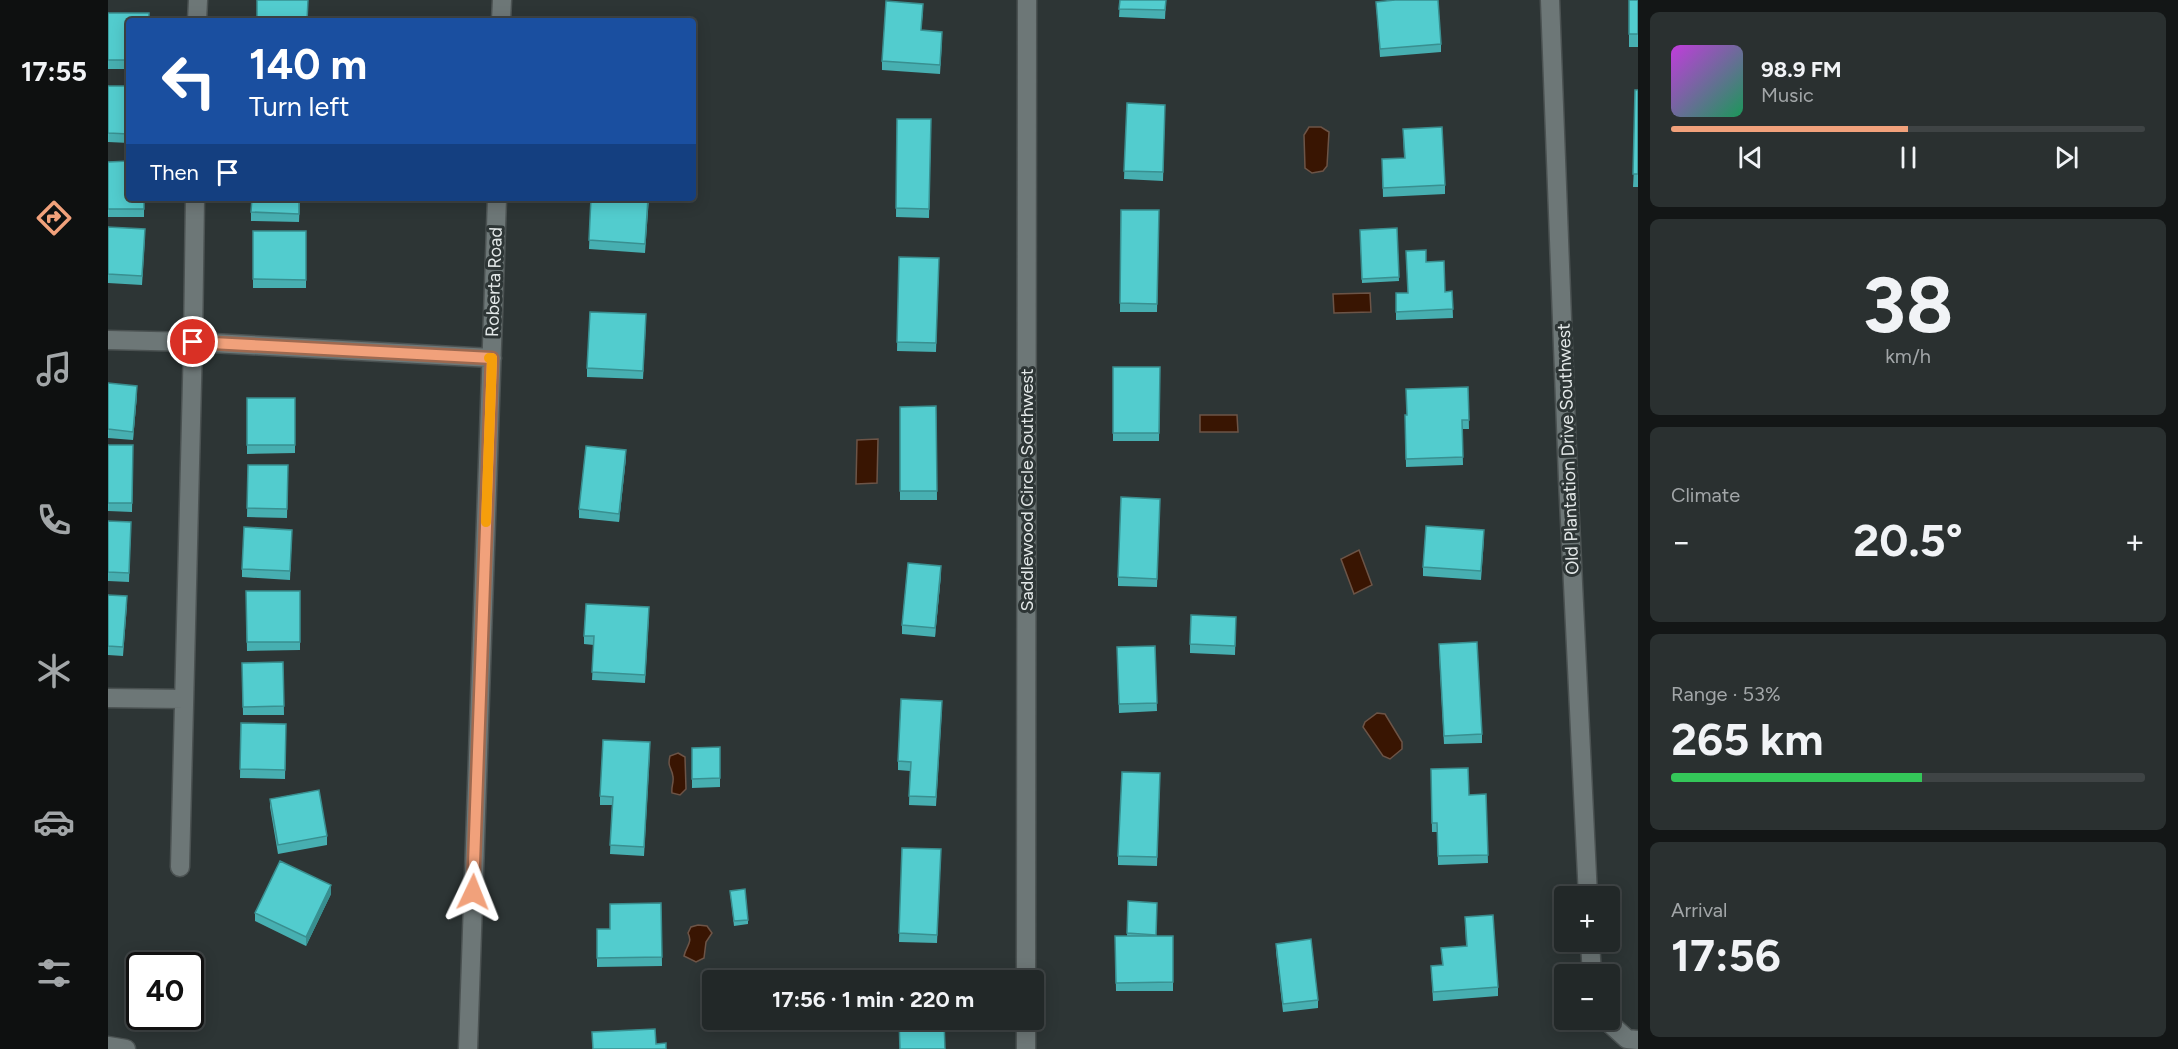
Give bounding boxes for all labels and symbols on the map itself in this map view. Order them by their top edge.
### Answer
street label: Roberta Road [481,227,507,337]
pin [167,316,218,367]
street label: Old Plantation Drive Southwest [1553,323,1583,575]
street label: Saddlewood Circle Southwest [1016,368,1038,612]
position arrow [441,860,505,924]
speed limit sign: 40 [126,952,204,1030]

